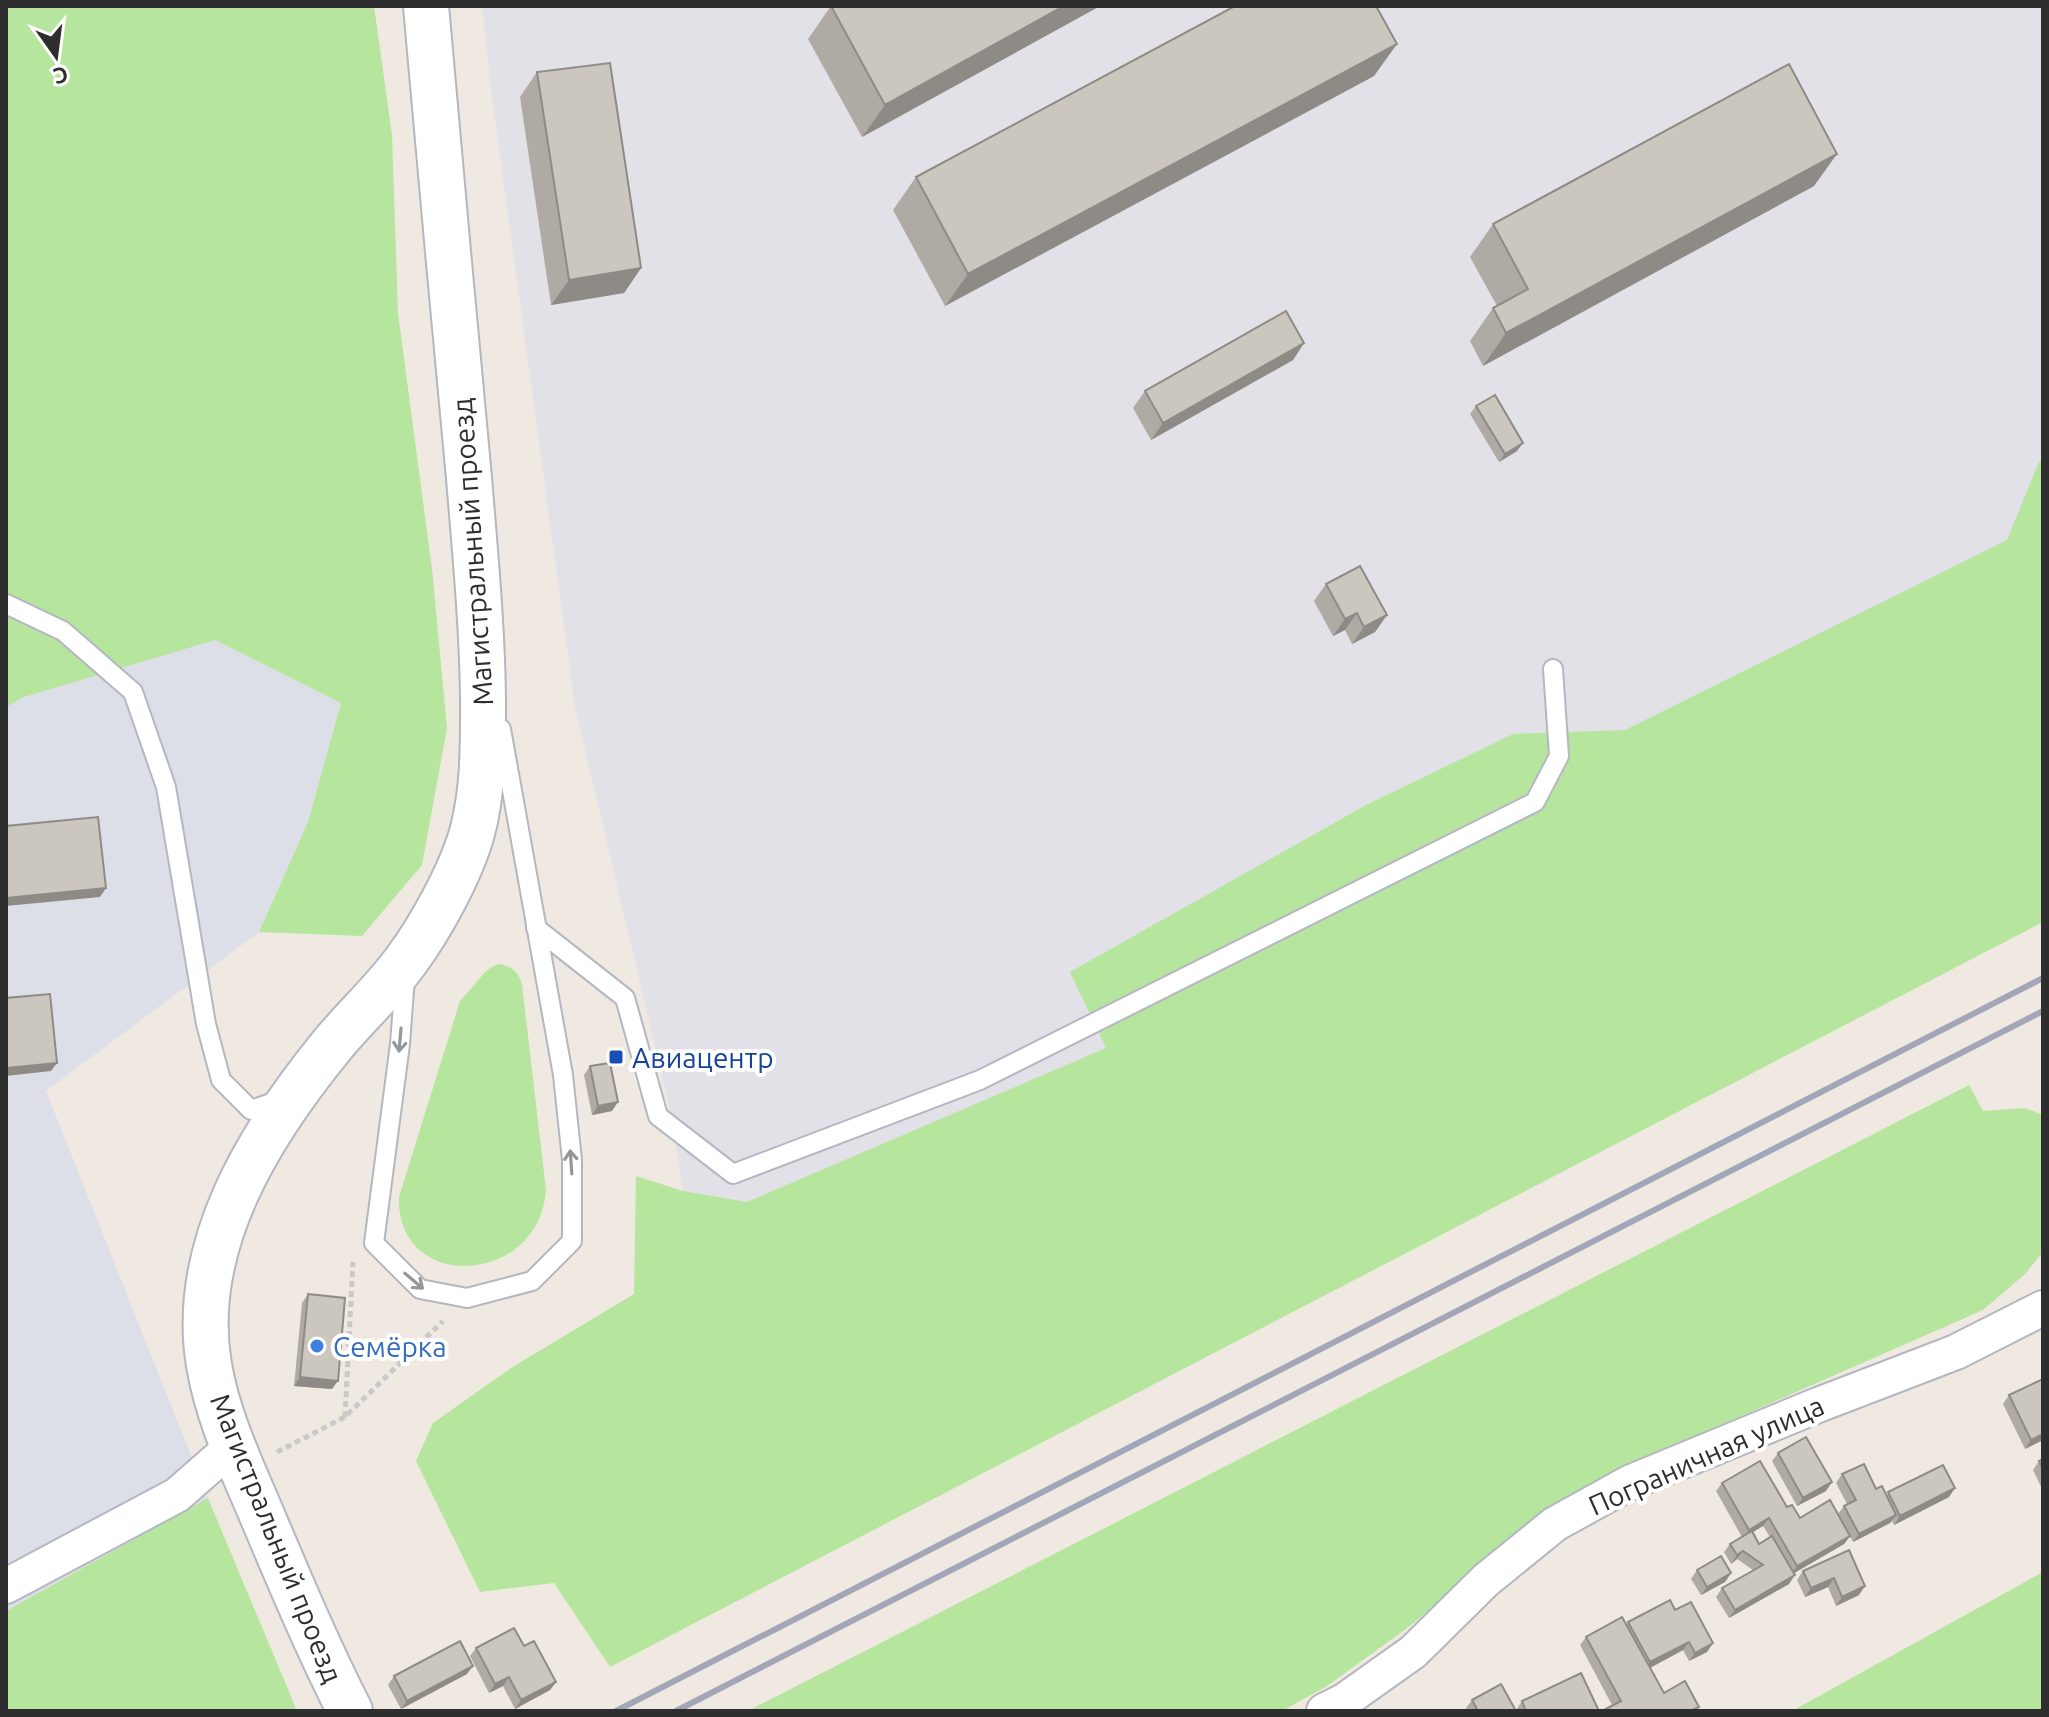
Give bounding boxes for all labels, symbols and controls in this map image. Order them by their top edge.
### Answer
north arrow [16,16,96,96]
text: С [51,62,71,90]
street label: Магистральный проезд [446,397,498,707]
one-way arrow [392,1026,407,1053]
place label: Авиацентр [632,1042,774,1073]
marker: Авиацентр [607,1048,625,1066]
one-way arrow [563,1149,578,1176]
one-way arrow [404,1272,424,1290]
place label: Семёрка [333,1331,447,1362]
marker: Семёрка [308,1337,326,1355]
street label: Магистральный проезд [205,1389,349,1687]
street label: Пограничная улица [1584,1389,1828,1521]

